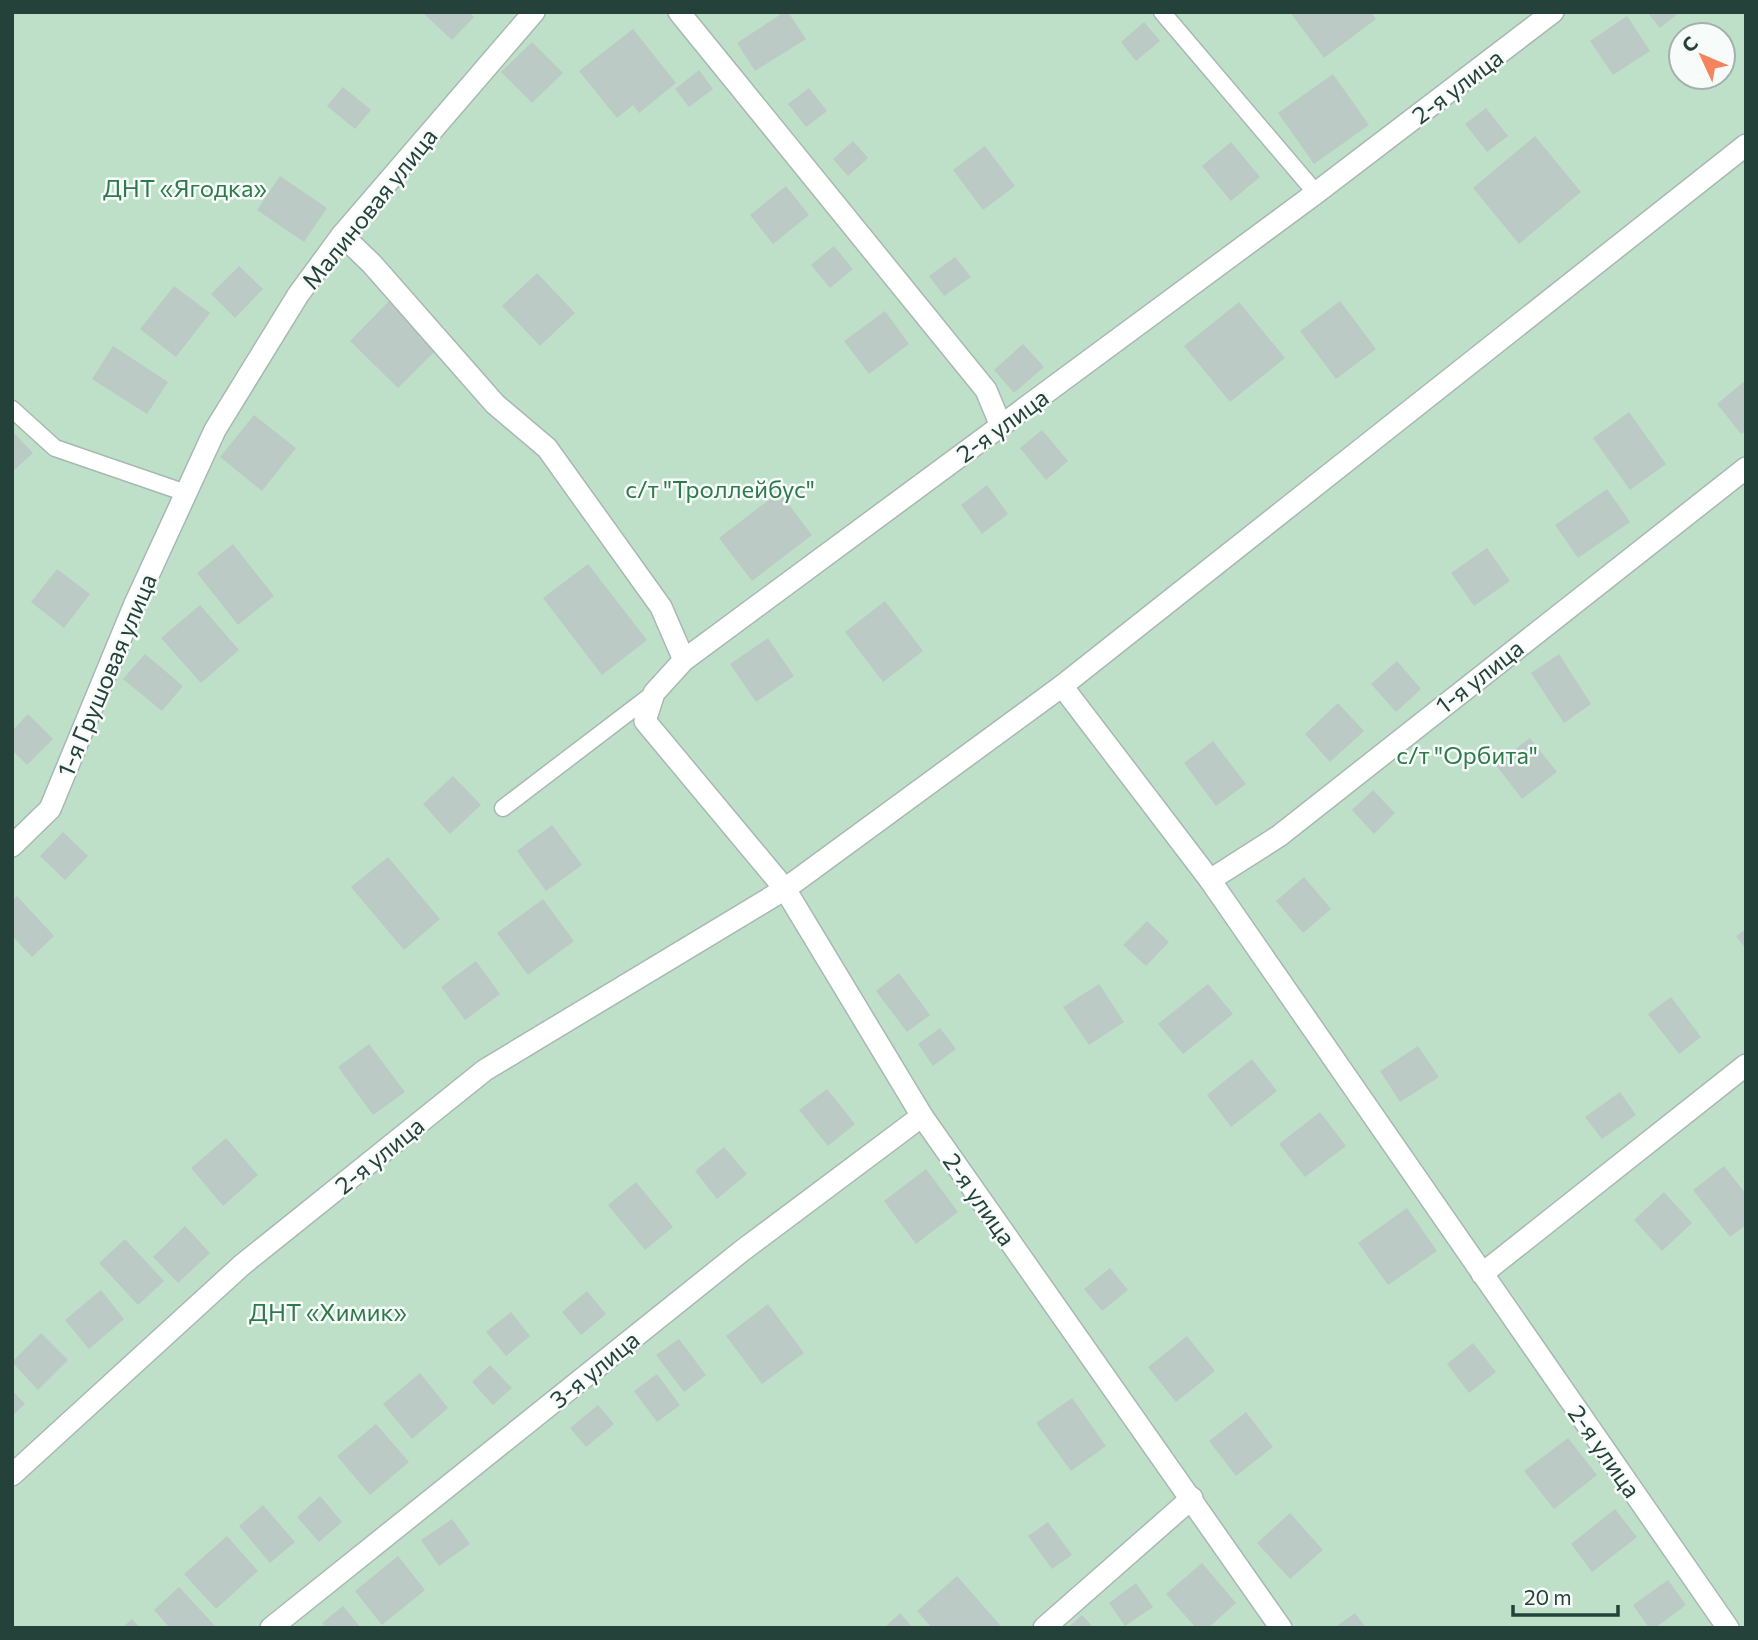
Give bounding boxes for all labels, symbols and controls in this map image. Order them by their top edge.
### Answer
north arrow [1667,21,1737,91]
text: С [1677,31,1702,57]
street label: 2-я улица [1406,42,1508,130]
street label: Малиновая улица [295,122,443,294]
park label: ДНТ «Ягодка» [103,173,267,202]
street label: 2-я улица [950,382,1054,468]
park label: с/т "Троллейбус" [625,474,815,503]
street label: 1-я Грушовая улица [50,569,162,781]
street label: 1-я улица [1429,633,1529,719]
park label: с/т "Орбита" [1396,740,1538,769]
street label: 2-я улица [329,1110,429,1200]
street label: 2-я улица [938,1147,1022,1251]
park label: ДНТ «Химик» [249,1297,407,1326]
street label: 3-я улица [543,1324,645,1414]
street label: 2-я улица [1563,1399,1647,1503]
scale bar [1513,1574,1618,1618]
text: 20 m [1524,1584,1572,1609]

